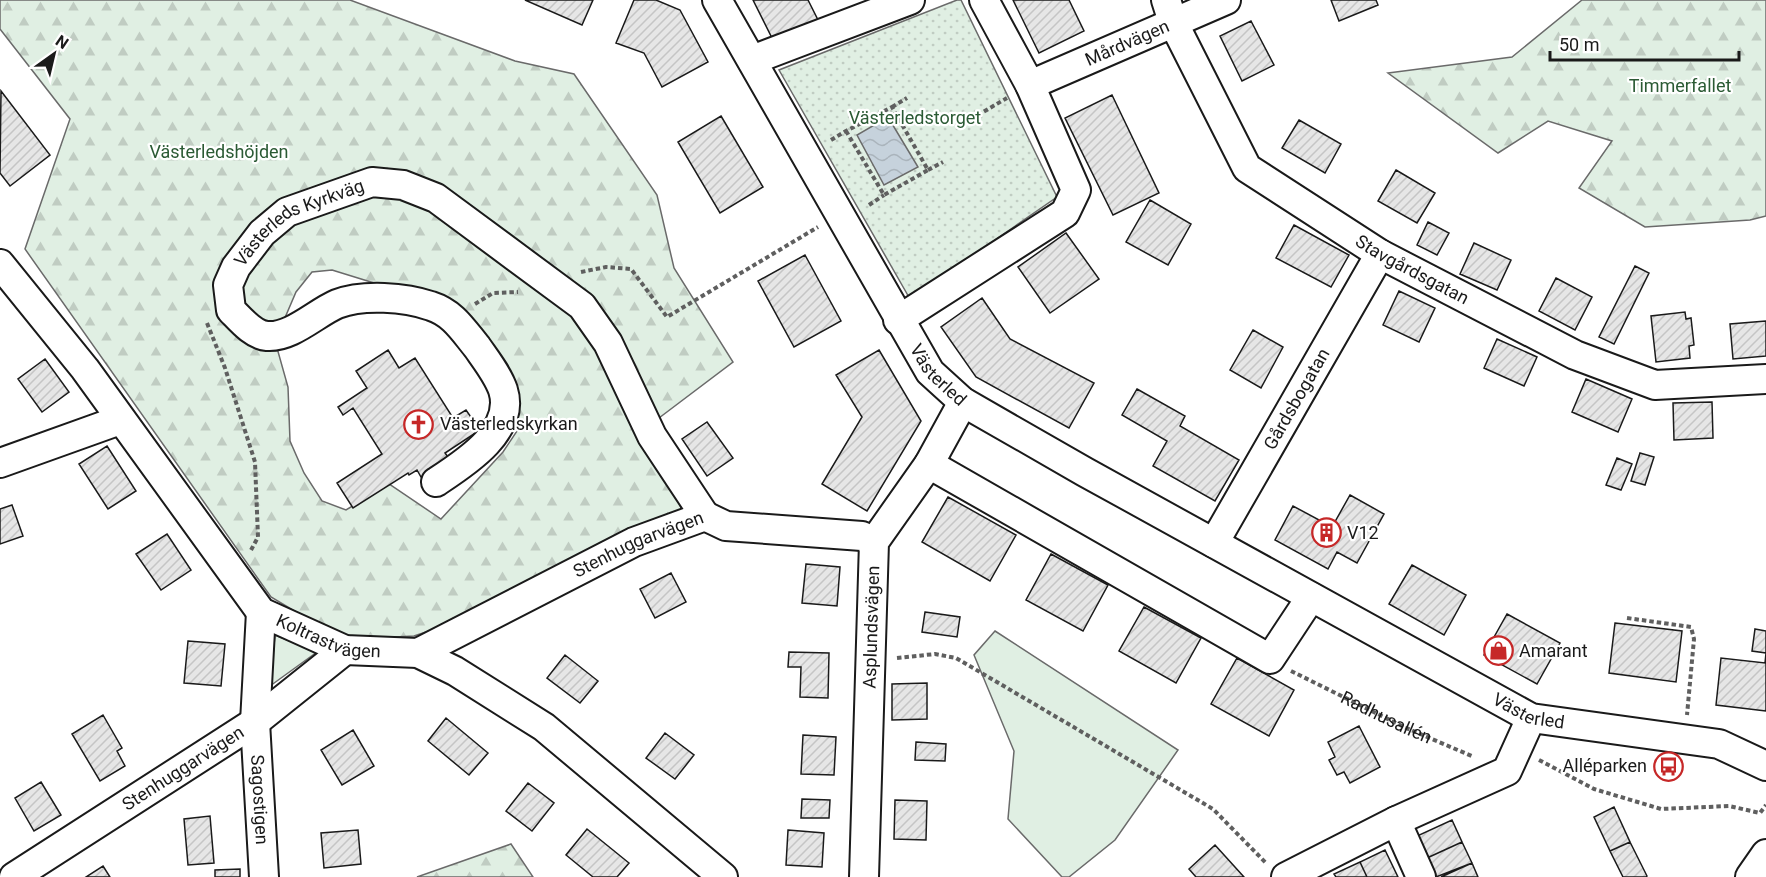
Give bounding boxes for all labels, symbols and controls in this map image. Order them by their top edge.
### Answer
street label: Mårdvägen [1082,15,1172,70]
north arrow [24,24,84,84]
scale bar [1550,24,1739,62]
text: N [52,31,72,53]
text: 50 m [1559,34,1599,55]
park label: Timmerfallet [1629,75,1731,96]
park label: Västerledstorget [849,107,981,128]
park label: Västerledshöjden [149,141,289,162]
street label: Västerleds Kyrkväg [229,175,367,270]
street label: Stavgårdsgatan [1352,230,1473,308]
street label: Västerled [906,340,971,410]
street label: Gårdsbogatan [1259,344,1334,453]
church icon: Västerledskyrkan [403,408,435,440]
place label: Västerledskyrkan [440,413,578,434]
street label: Stenhuggarvägen [569,506,706,582]
building icon: V12 [1310,517,1342,549]
place label: V12 [1347,522,1379,543]
street label: Asplundsvägen [859,565,883,689]
street label: Koltrastvägen [273,609,381,661]
shop icon: Amarant [1482,635,1514,667]
place label: Amarant [1519,640,1588,661]
street label: Radhusallén [1338,686,1435,748]
street label: Västerled [1489,688,1566,733]
street label: Stenhuggarvägen [118,721,247,815]
bus stop icon: Alléparken [1652,750,1684,782]
street label: Sagostigen [247,754,273,845]
place label: Alléparken [1563,755,1647,776]

